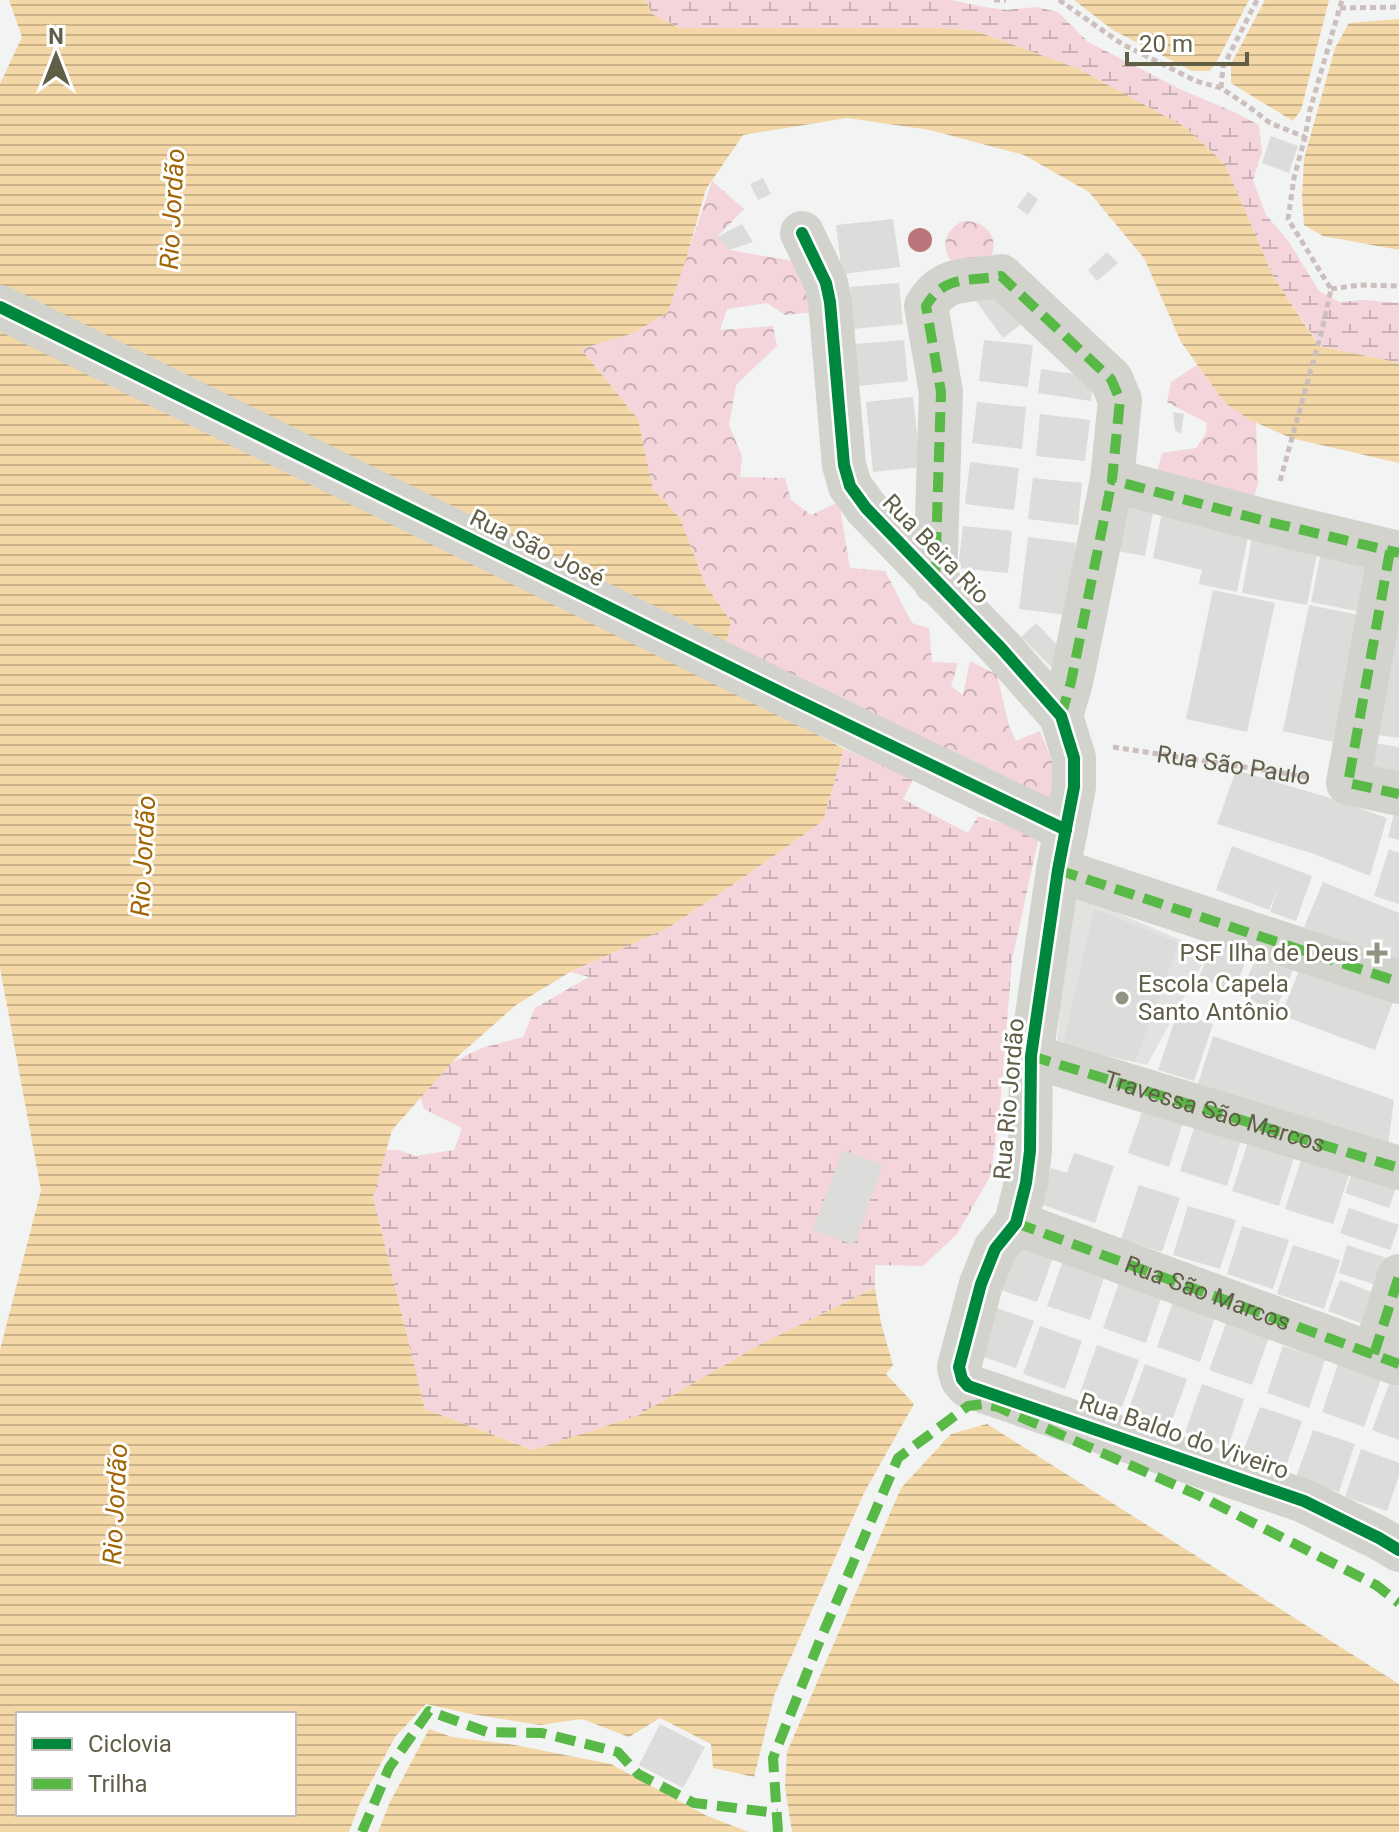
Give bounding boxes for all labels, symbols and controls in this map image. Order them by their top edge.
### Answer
north arrow [16,16,96,96]
scale bar [1127,16,1247,66]
text: N [48,24,64,49]
text: 20 m [1139,30,1193,58]
water label: Rio Jordão [154,148,190,270]
street label: Rua Beira Rio [877,488,995,610]
street label: Rua São José [465,503,609,593]
street label: Rua São Paulo [1155,740,1312,791]
water label: Rio Jordão [125,795,161,917]
place label: PSF Ilha de Deus [1179,939,1359,967]
marker: PSF Ilha de Deus [1366,942,1388,964]
place label: Escola Capela Santo Antônio [1138,970,1289,1026]
marker: Escola Capela Santo Antônio [1113,989,1131,1007]
street label: Rua Rio Jordão [988,1017,1030,1181]
street label: Travessa São Marcos [1101,1065,1329,1159]
street label: Rua São Marcos [1121,1250,1294,1337]
street label: Rua Baldo do Viveiro [1075,1387,1293,1485]
water label: Rio Jordão [97,1443,133,1565]
legend [16,1712,296,1816]
text: Ciclovia [88,1730,172,1758]
text: Trilha [88,1770,148,1798]

